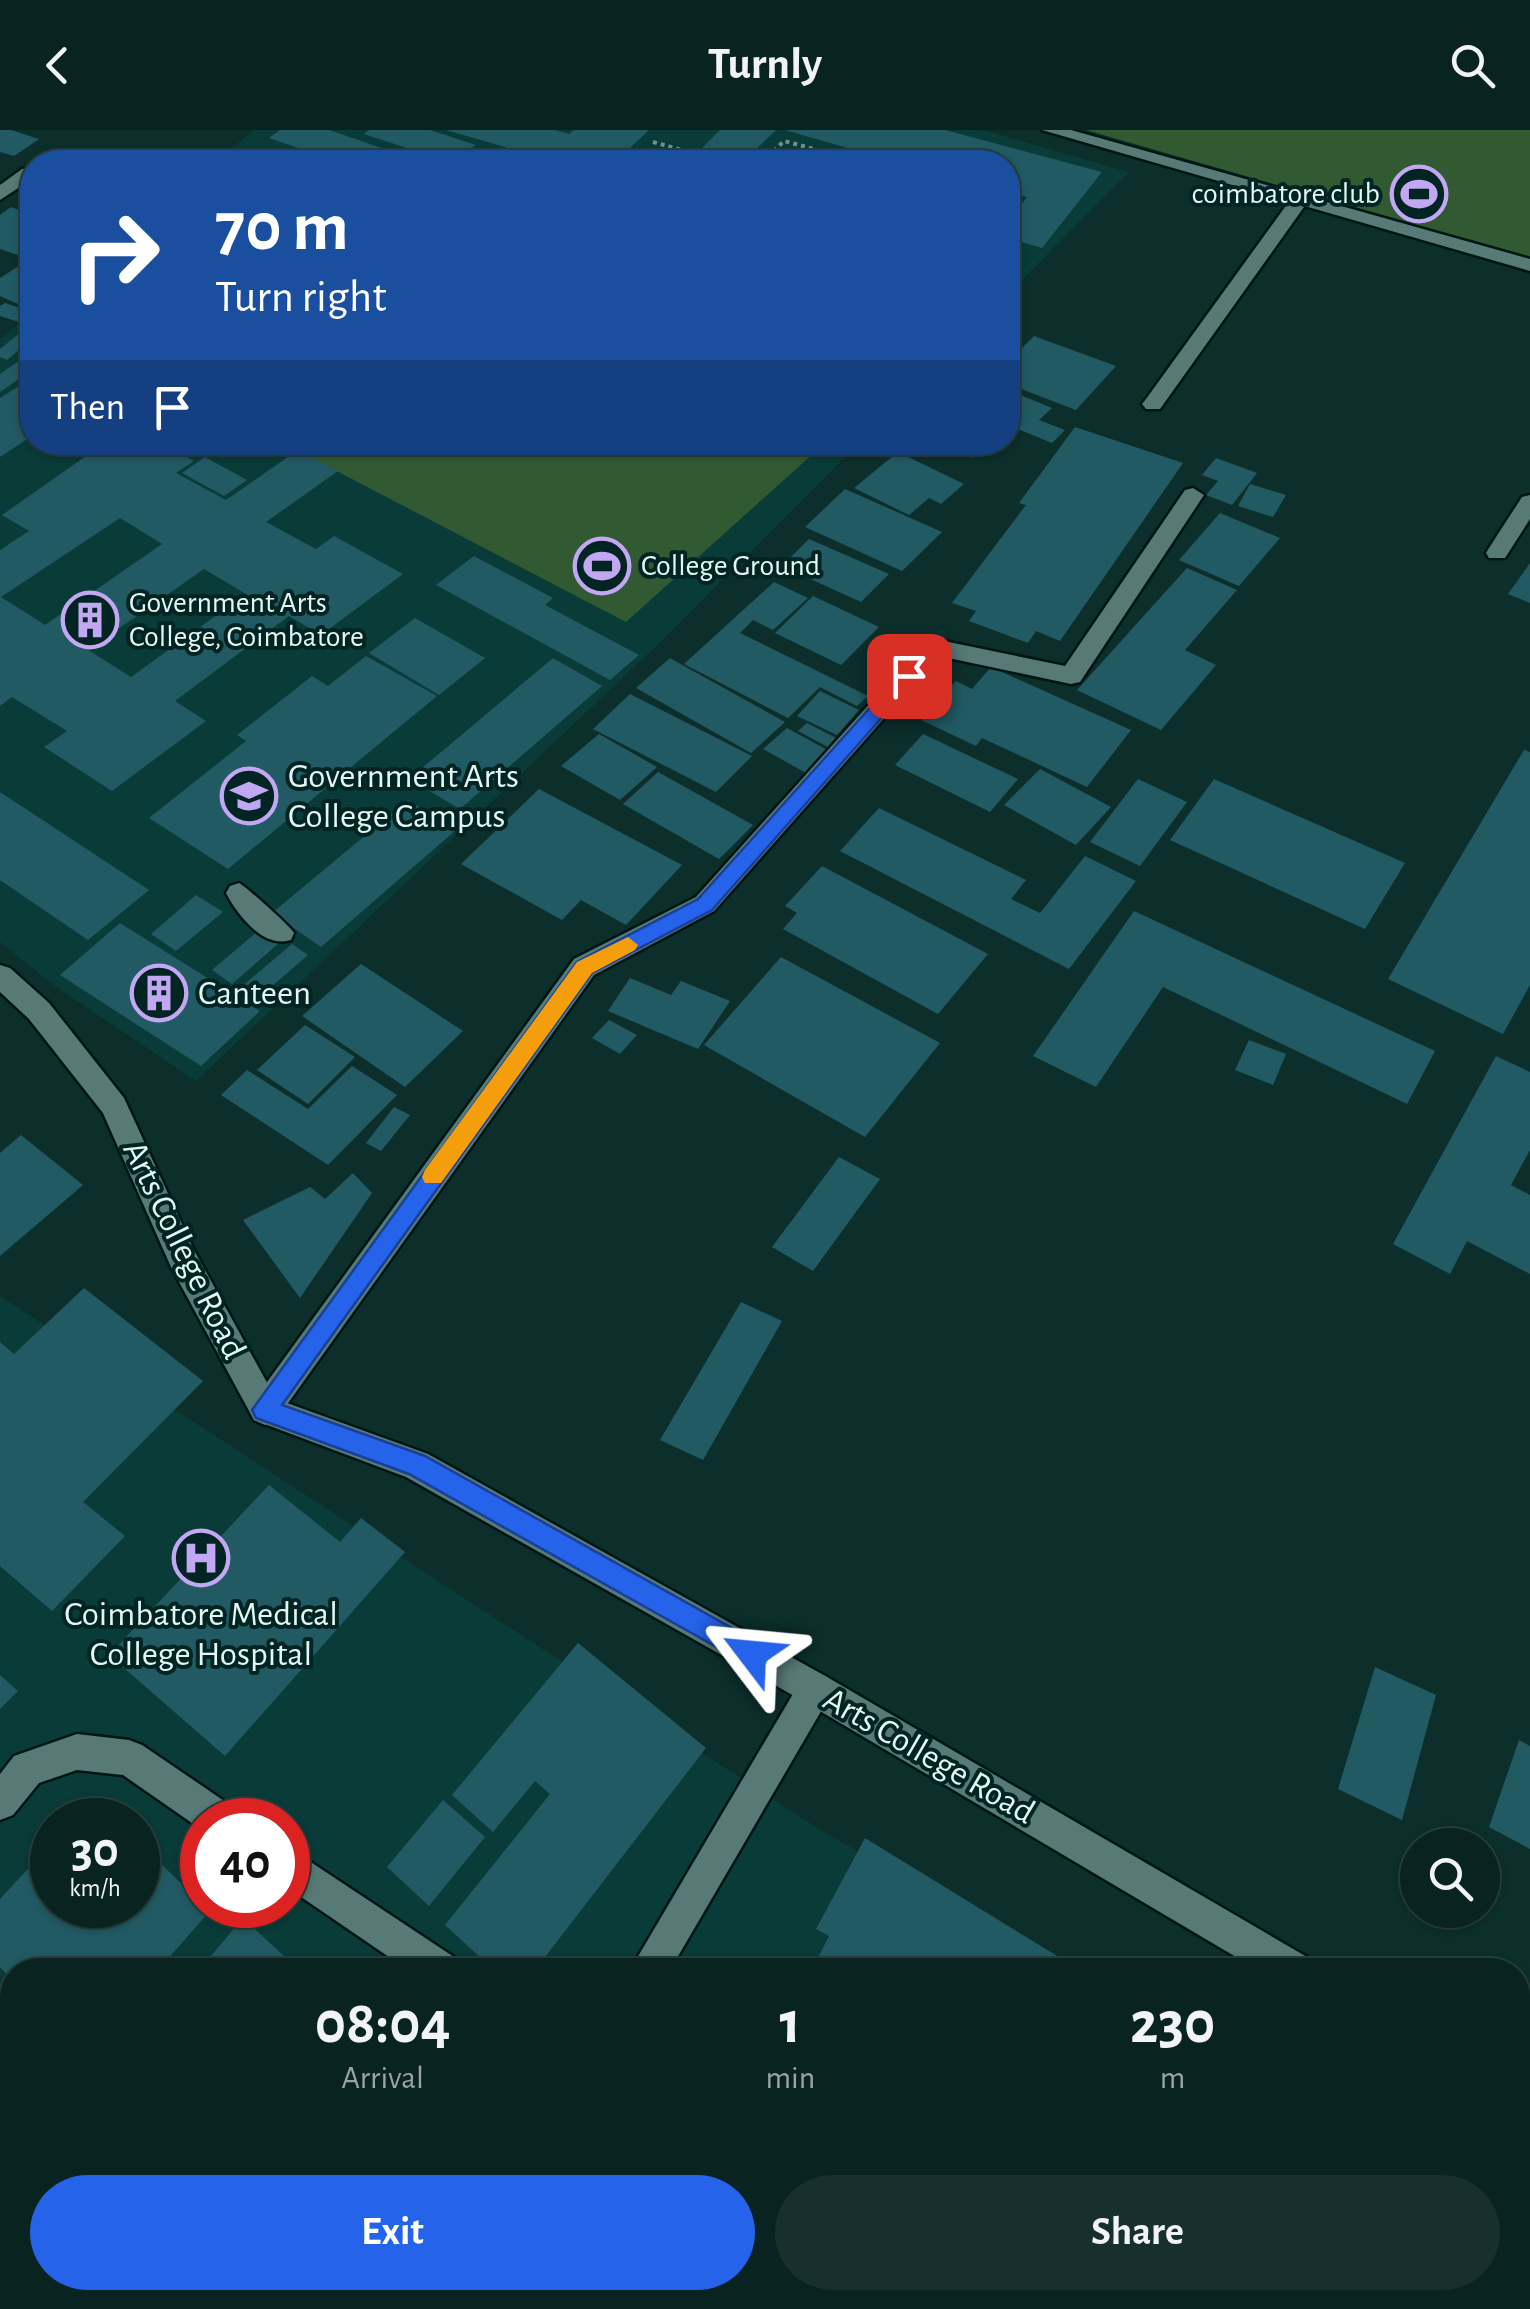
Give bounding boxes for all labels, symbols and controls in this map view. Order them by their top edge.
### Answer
icon: back [30,38,85,93]
icon: search [1445,38,1500,93]
text: Turnly [708,42,822,87]
sports icon: coimbatore club [1389,164,1449,224]
place label: coimbatore club [1191,179,1380,209]
icon: right [50,190,180,320]
text: 70 m [215,193,349,263]
text: Turn right [215,275,387,320]
icon: arrive [145,380,200,435]
text: Then [50,389,125,427]
sports icon: College Ground [572,536,632,596]
place label: College Ground [641,551,820,581]
place label: Government Arts College, Coimbatore [129,588,364,652]
building icon: Government Arts College, Coimbatore [60,590,120,650]
pin [867,634,952,719]
icon: arrive [882,649,937,704]
place label: Government Arts College Campus [288,759,519,834]
school or university icon: Government Arts College Campus [219,766,279,826]
building icon: Canteen [129,963,189,1023]
place label: Canteen [198,976,311,1011]
street label: Arts College Road [116,1136,252,1364]
hospital icon: Coimbatore Medical College Hospital [171,1528,231,1588]
place label: Coimbatore Medical College Hospital [64,1597,338,1672]
position arrow [700,1602,804,1706]
street label: Arts College Road [817,1681,1041,1831]
speed limit sign: 40 [180,1798,310,1928]
text: 30 [71,1826,119,1876]
map controls [1400,1828,1500,1928]
button: search [1400,1828,1500,1928]
text: km/h [69,1876,121,1901]
text: 08:04 [315,1994,451,2054]
text: 1 [780,1994,801,2054]
text: 230 [1130,1994,1215,2054]
text: Arrival [342,2062,424,2094]
text: min [765,2062,815,2094]
text: m [1160,2062,1185,2094]
button: Exit [30,2175,755,2290]
button: Share [775,2175,1500,2290]

